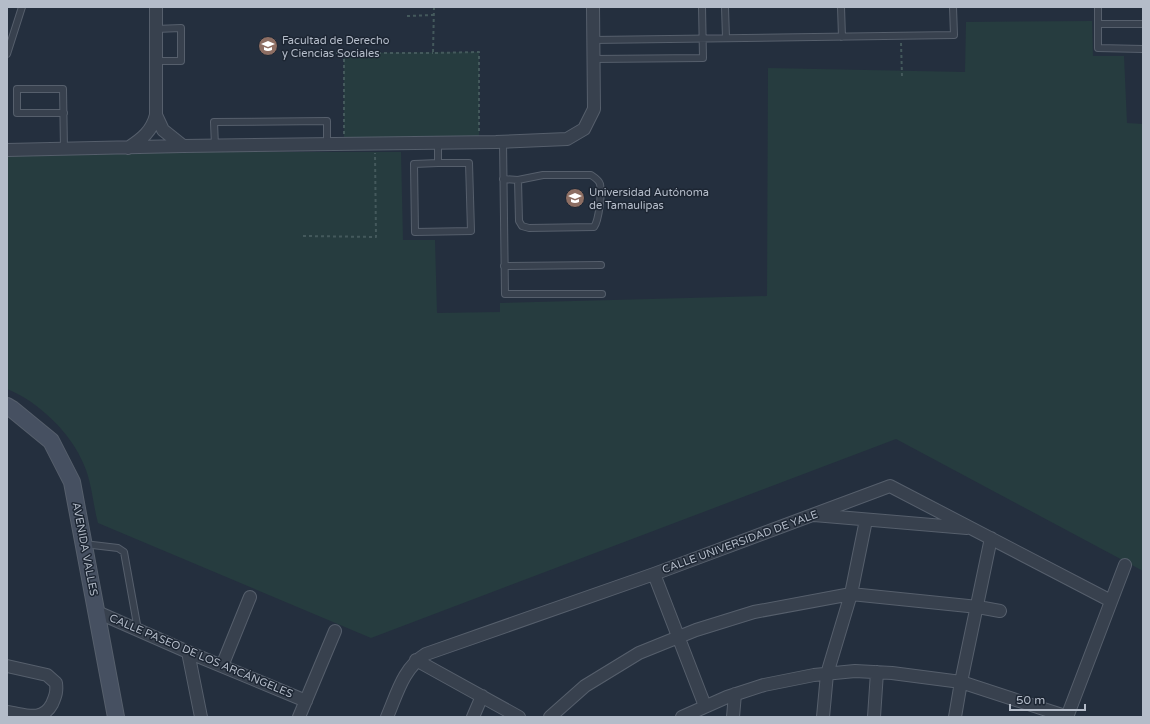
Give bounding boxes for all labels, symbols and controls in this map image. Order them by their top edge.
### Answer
place label: Facultad de Derecho y Ciencias Sociales [282,34,390,60]
school or university icon: Facultad de Derecho y Ciencias Sociales [257,35,279,57]
place label: Universidad Autónoma de Tamaulipas [589,186,709,212]
school or university icon: Universidad Autónoma de Tamaulipas [564,187,586,209]
street label: AVENIDA VALLES [70,501,101,597]
street label: CALLE UNIVERSIDAD DE YALE [660,508,820,576]
street label: CALLE PASEO DE LOS ARCÁNGELES [107,610,295,701]
scale bar [1010,686,1085,712]
text: 50 m [1016,693,1045,707]

